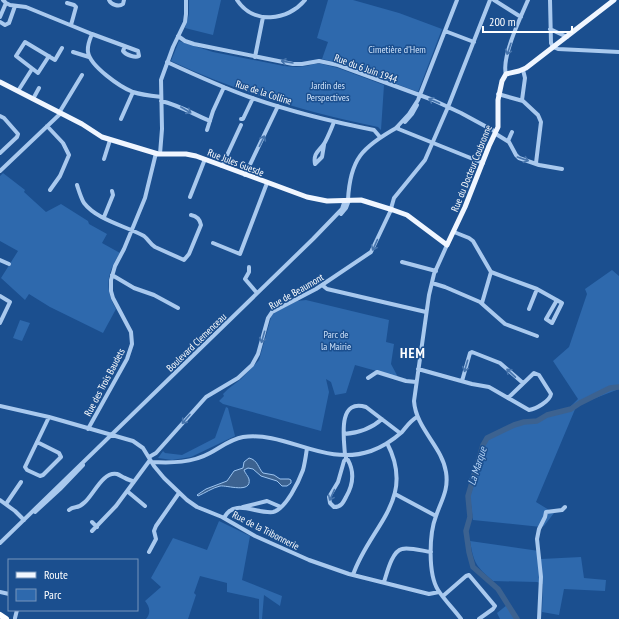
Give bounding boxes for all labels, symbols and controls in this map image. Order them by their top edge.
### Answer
scale bar [483,8,572,34]
text: 200 m [489,14,516,29]
park label: Cimetière d'Hem [368,43,426,56]
one-way arrow [505,43,513,55]
street label: Rue du 6 Juin 1944 [332,51,400,86]
one-way arrow [281,58,294,66]
street label: Rue de la Colline [234,77,294,108]
park label: Jardin des Perspectives [307,79,350,104]
one-way arrow [429,97,441,104]
one-way arrow [180,107,192,115]
street label: Rue du Docteur Coubronne [448,123,495,214]
one-way arrow [259,135,266,147]
street label: Rue Jules Guesde [206,146,266,179]
one-way arrow [517,156,530,163]
one-way arrow [371,238,378,250]
street label: Rue de Beaumont [267,270,326,312]
street label: Boulevard Clemenceau [164,310,229,374]
park label: Parc de la Mairie [321,328,351,353]
one-way arrow [259,330,266,343]
district label: HEM [400,344,426,362]
street label: Rue des Trois Baudets [81,345,128,418]
one-way arrow [462,359,469,372]
one-way arrow [506,368,516,377]
one-way arrow [181,414,190,424]
water label: La Marque [464,444,490,487]
one-way arrow [328,489,335,501]
street label: Rue de la Tribonnerie [230,508,301,553]
legend [8,559,138,611]
text: Route [44,567,68,582]
text: Parc [44,587,62,602]

